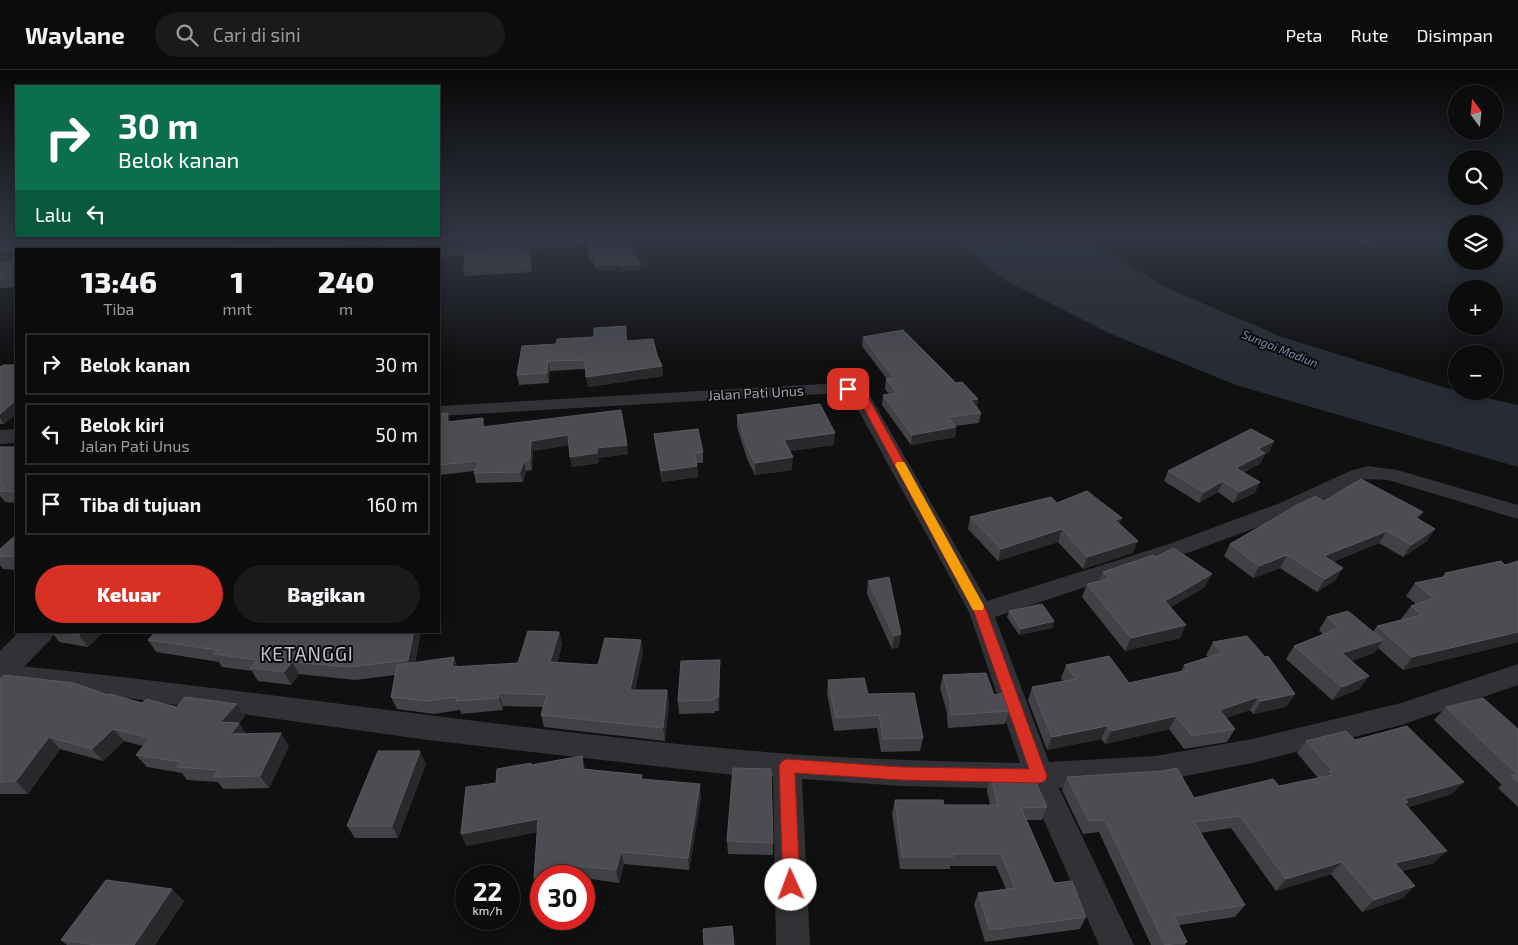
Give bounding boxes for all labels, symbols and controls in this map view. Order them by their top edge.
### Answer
search box [155,12,505,57]
text: Waylane [25,20,125,49]
icon: search [173,21,201,49]
text: Cari di sini [213,23,301,46]
text: Peta [1286,24,1323,46]
text: Rute [1351,24,1388,46]
text: Disimpan [1416,24,1493,46]
north arrow [1448,85,1502,140]
map controls [1448,85,1503,400]
text: 30 m [118,104,198,146]
icon: right [35,105,100,170]
text: Belok kanan [118,146,239,172]
button: search [1448,150,1503,205]
icon: left [82,200,110,228]
text: Lalu [35,203,72,226]
button: layers [1448,215,1503,270]
text: 13:46 [81,263,157,299]
text: 1 [231,263,244,299]
text: 240 [318,263,374,299]
button: + [1448,280,1503,335]
text: Tiba [103,299,134,318]
text: mnt [223,299,252,318]
text: m [339,299,353,318]
water label: Sungai Madiun [1240,326,1321,370]
button: − [1448,345,1503,400]
icon: right [37,350,65,378]
text: Belok kanan [80,353,190,376]
text: 30 m [375,353,418,376]
pin [827,368,869,410]
icon: arrive [834,375,862,403]
street label: Jalan Pati Unus [708,382,804,403]
text: Belok kiri [80,413,164,436]
icon: left [37,420,65,448]
text: 50 m [375,423,418,446]
text: Jalan Pati Unus [80,436,190,455]
icon: arrive [37,490,65,518]
text: Tiba di tujuan [80,493,201,516]
text: 160 m [367,493,418,516]
button: Keluar [35,565,223,623]
button: Bagikan [233,565,420,623]
district label: KETANGGI [260,642,354,665]
position arrow [764,858,816,910]
speed limit sign: 30 [530,865,595,930]
text: 22 [473,876,502,906]
text: km/h [473,903,502,917]

